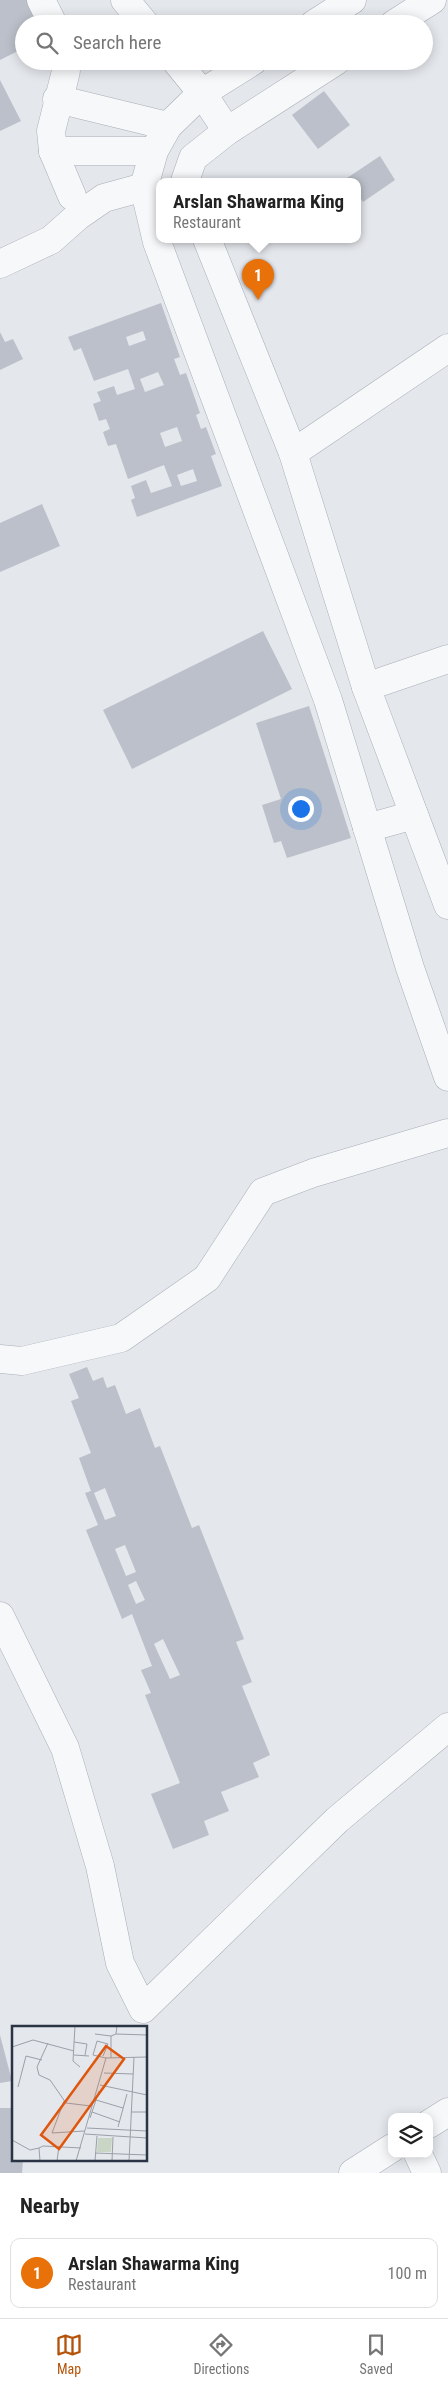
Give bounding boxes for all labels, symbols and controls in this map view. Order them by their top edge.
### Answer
search box [15,15,433,70]
icon: search [33,29,61,57]
text: Search here [73,31,161,54]
popup [156,178,361,243]
text: Arslan Shawarma King [173,190,344,213]
text: Restaurant [173,213,241,232]
pin: 1 [242,259,274,300]
your location [288,796,314,822]
inset map [12,2026,148,2160]
map controls [388,2113,433,2158]
button: layers [388,2113,433,2158]
text: Nearby [20,2194,79,2218]
text: Arslan Shawarma King [68,2252,239,2275]
text: 1 [33,2264,41,2283]
text: 100 m [388,2264,427,2283]
text: Restaurant [68,2275,136,2294]
tab: Map [55,2331,83,2377]
tab: Directions [193,2331,249,2377]
tab: Saved [360,2331,393,2377]

